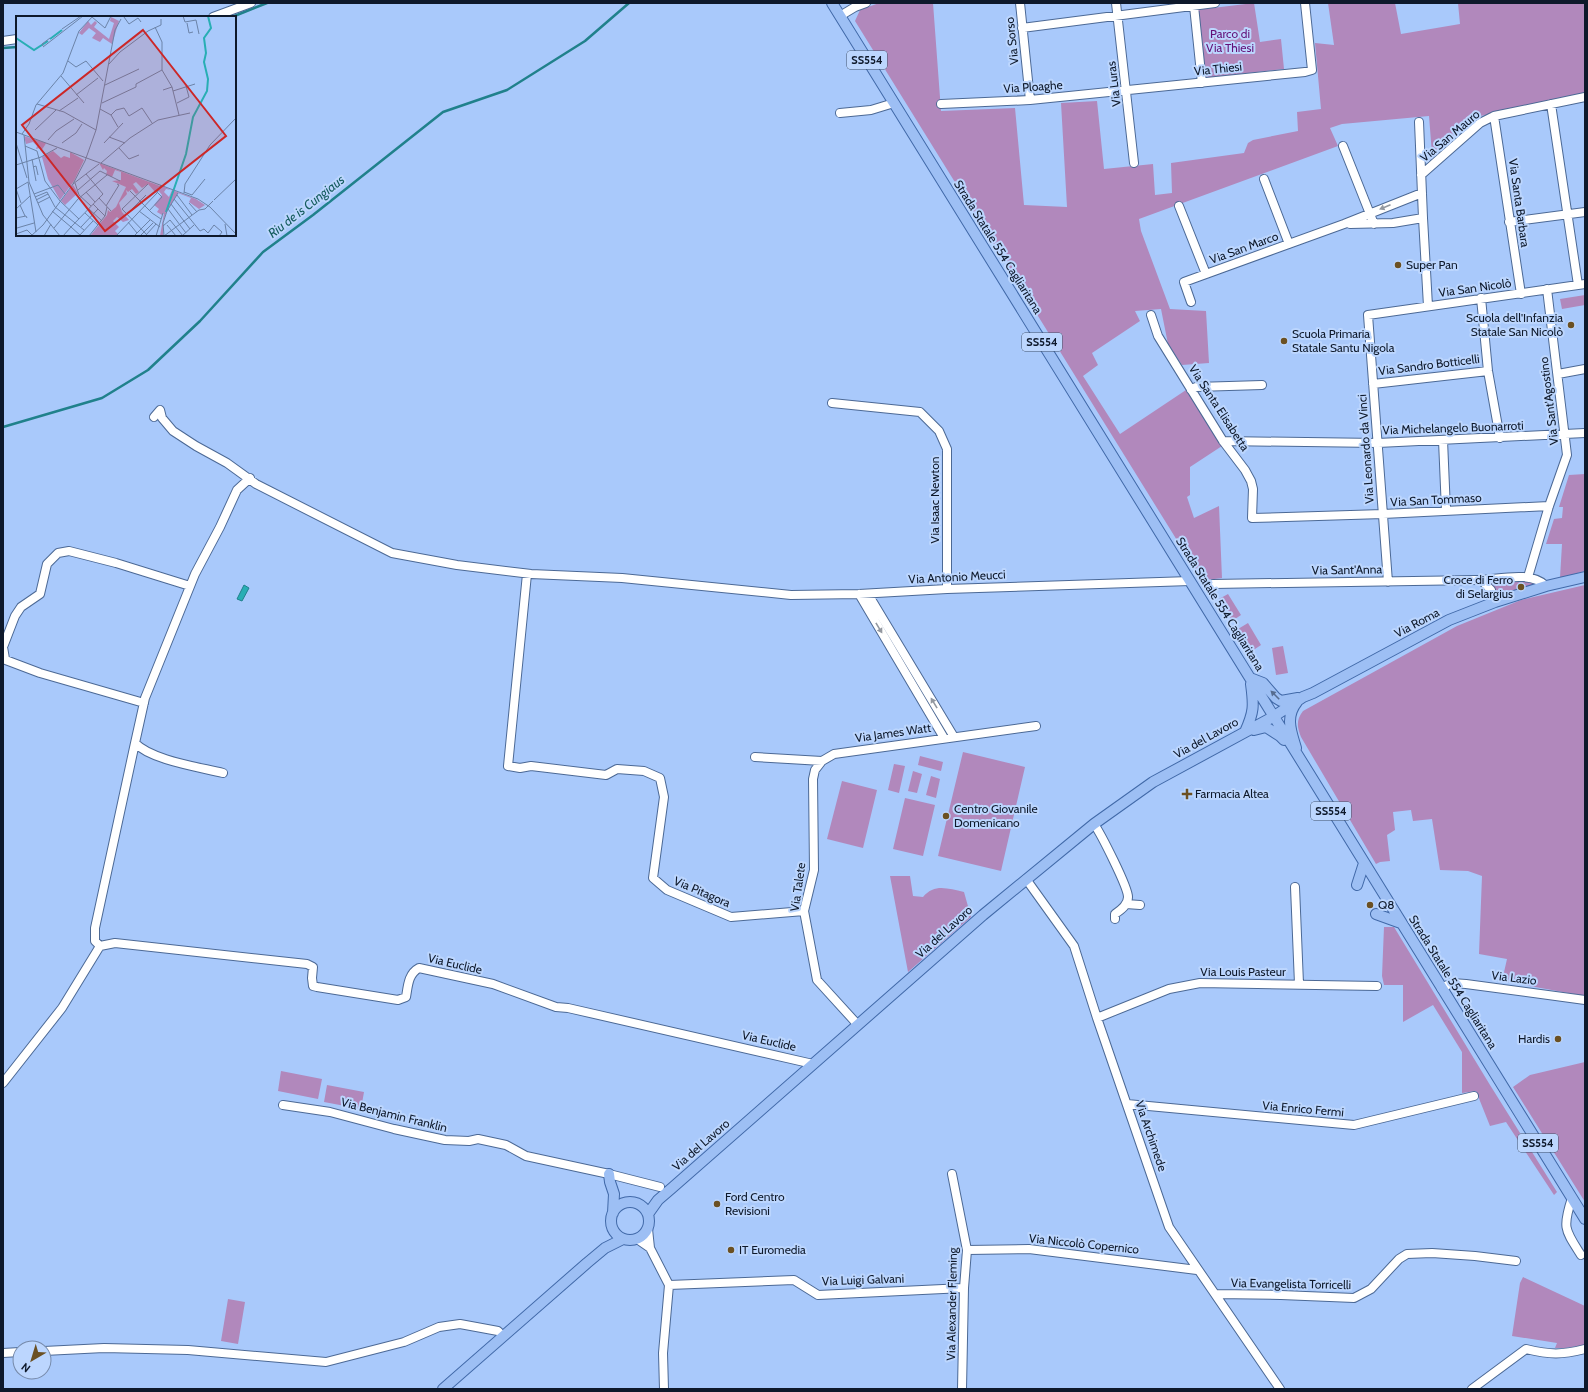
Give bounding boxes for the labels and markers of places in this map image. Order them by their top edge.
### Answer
place label: Super Pan [1406,257,1458,272]
marker: Super Pan [1393,260,1403,270]
place label: Scuola dell'Infanzia Statale San Nicolò [1466,310,1563,339]
marker: Scuola dell'Infanzia Statale San Nicolò [1566,320,1576,330]
place label: Scuola Primaria Statale Santu Nigola [1292,326,1395,355]
marker: Scuola Primaria Statale Santu Nigola [1279,336,1289,346]
place label: Croce di Ferro di Selargius [1443,572,1513,601]
marker: Croce di Ferro di Selargius [1516,582,1526,592]
place label: Farmacia Altea [1195,786,1269,801]
marker: Farmacia Altea [1182,789,1192,799]
place label: Centro Giovanile Domenicano [954,801,1038,830]
marker: Centro Giovanile Domenicano [941,811,951,821]
place label: Q8 [1378,897,1395,912]
marker: Q8 [1365,900,1375,910]
place label: Hardis [1518,1031,1550,1046]
marker: Hardis [1553,1034,1563,1044]
place label: Ford Centro Revisioni [725,1189,785,1218]
marker: Ford Centro Revisioni [712,1199,722,1209]
place label: IT Euromedia [739,1242,806,1257]
marker: IT Euromedia [726,1245,736,1255]

